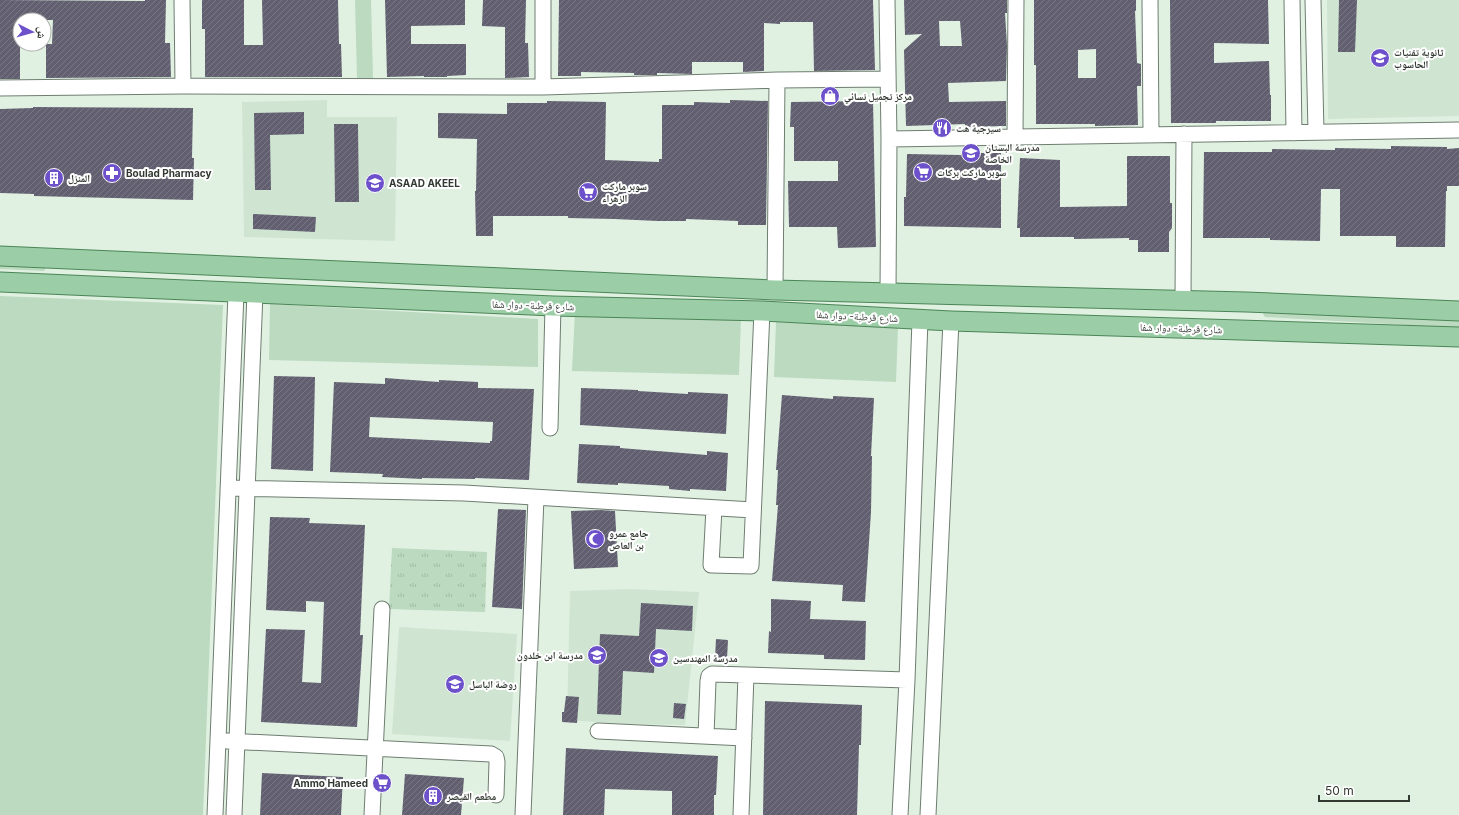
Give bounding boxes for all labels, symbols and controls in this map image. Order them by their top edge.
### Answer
north arrow [12,12,52,52]
text: ش [33,26,50,40]
place label: ثانوية تقنيات الحاسوب [1394,46,1444,71]
school or university icon: ثانوية تقنيات الحاسوب [1369,47,1391,69]
shop icon: مركز تجميل نسائي [819,85,841,107]
place label: مركز تجميل نسائي [844,90,912,104]
restaurant icon: سيرجية هت [931,117,953,139]
place label: سيرجية هت [956,122,1001,135]
place label: مدرسة البستان الخاصة [985,141,1040,165]
school or university icon: مدرسة البستان الخاصة [960,142,982,164]
supermarket icon: سوبر ماركت بركات [912,161,934,183]
pharmacy icon: Boulad Pharmacy [101,162,123,184]
place label: سوبر ماركت بركات [937,166,1006,179]
building icon: المنزل [43,167,65,189]
place label: Boulad Pharmacy [126,167,211,180]
place label: المنزل [68,172,90,185]
school or university icon: ASAAD AKEEL [364,172,386,194]
place label: ASAAD AKEEL [389,177,460,189]
place label: سوبر ماركت الزهراء [602,180,647,205]
supermarket icon: سوبر ماركت الزهراء [577,181,599,203]
street label: شارع قرطبة- دوار شفا [492,298,575,313]
street label: شارع قرطبة- دوار شفا [816,308,899,325]
street label: شارع قرطبة- دوار شفا [1140,321,1223,336]
place label: جامع عمرو بن العاص [609,527,649,552]
mosque icon: جامع عمرو بن العاص [584,528,606,550]
school or university icon: مدرسة ابن خلدون [586,644,608,666]
school or university icon: مدرسة المهندسين [648,647,670,669]
place label: مدرسة ابن خلدون [517,649,583,662]
place label: مدرسة المهندسين [673,652,738,665]
school or university icon: روضة الباسل [444,673,466,695]
place label: روضة الباسل [469,678,517,691]
supermarket icon: Ammo Hameed [371,772,393,794]
place label: Ammo Hameed [293,777,368,789]
scale bar [1319,777,1409,803]
text: 50 m [1325,783,1354,798]
building icon: مطعم القيصر [422,785,444,807]
place label: مطعم القيصر [446,790,497,804]

